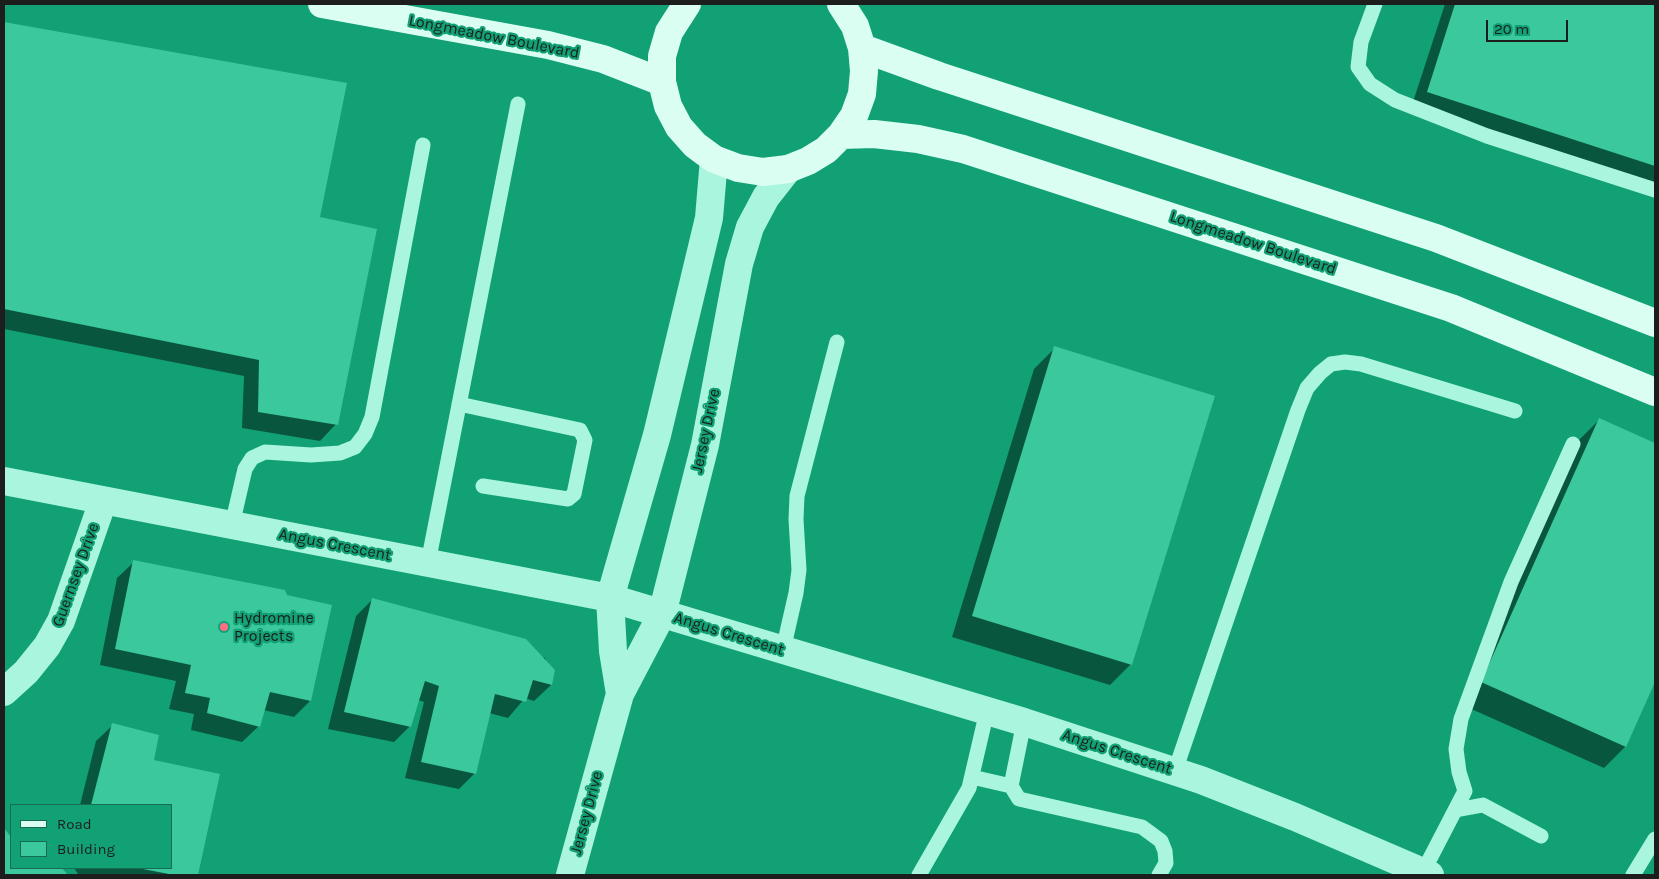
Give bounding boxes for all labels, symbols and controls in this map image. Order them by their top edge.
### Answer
scale bar [1489,10,1572,42]
street label: Longmeadow Boulevard [407,11,581,63]
text: 20 m [1494,20,1529,38]
street label: Longmeadow Boulevard [1167,207,1339,279]
street label: Jersey Drive [688,387,724,475]
street label: Guernsey Drive [48,521,104,629]
street label: Angus Crescent [277,525,393,565]
place label: Hydromine Projects [234,608,314,646]
street label: Angus Crescent [672,608,786,660]
marker: Hydromine Projects [218,621,230,633]
street label: Angus Crescent [1060,725,1174,779]
street label: Jersey Drive [567,769,607,857]
legend [10,804,172,869]
text: Road [57,815,92,833]
text: Building [57,840,115,858]

